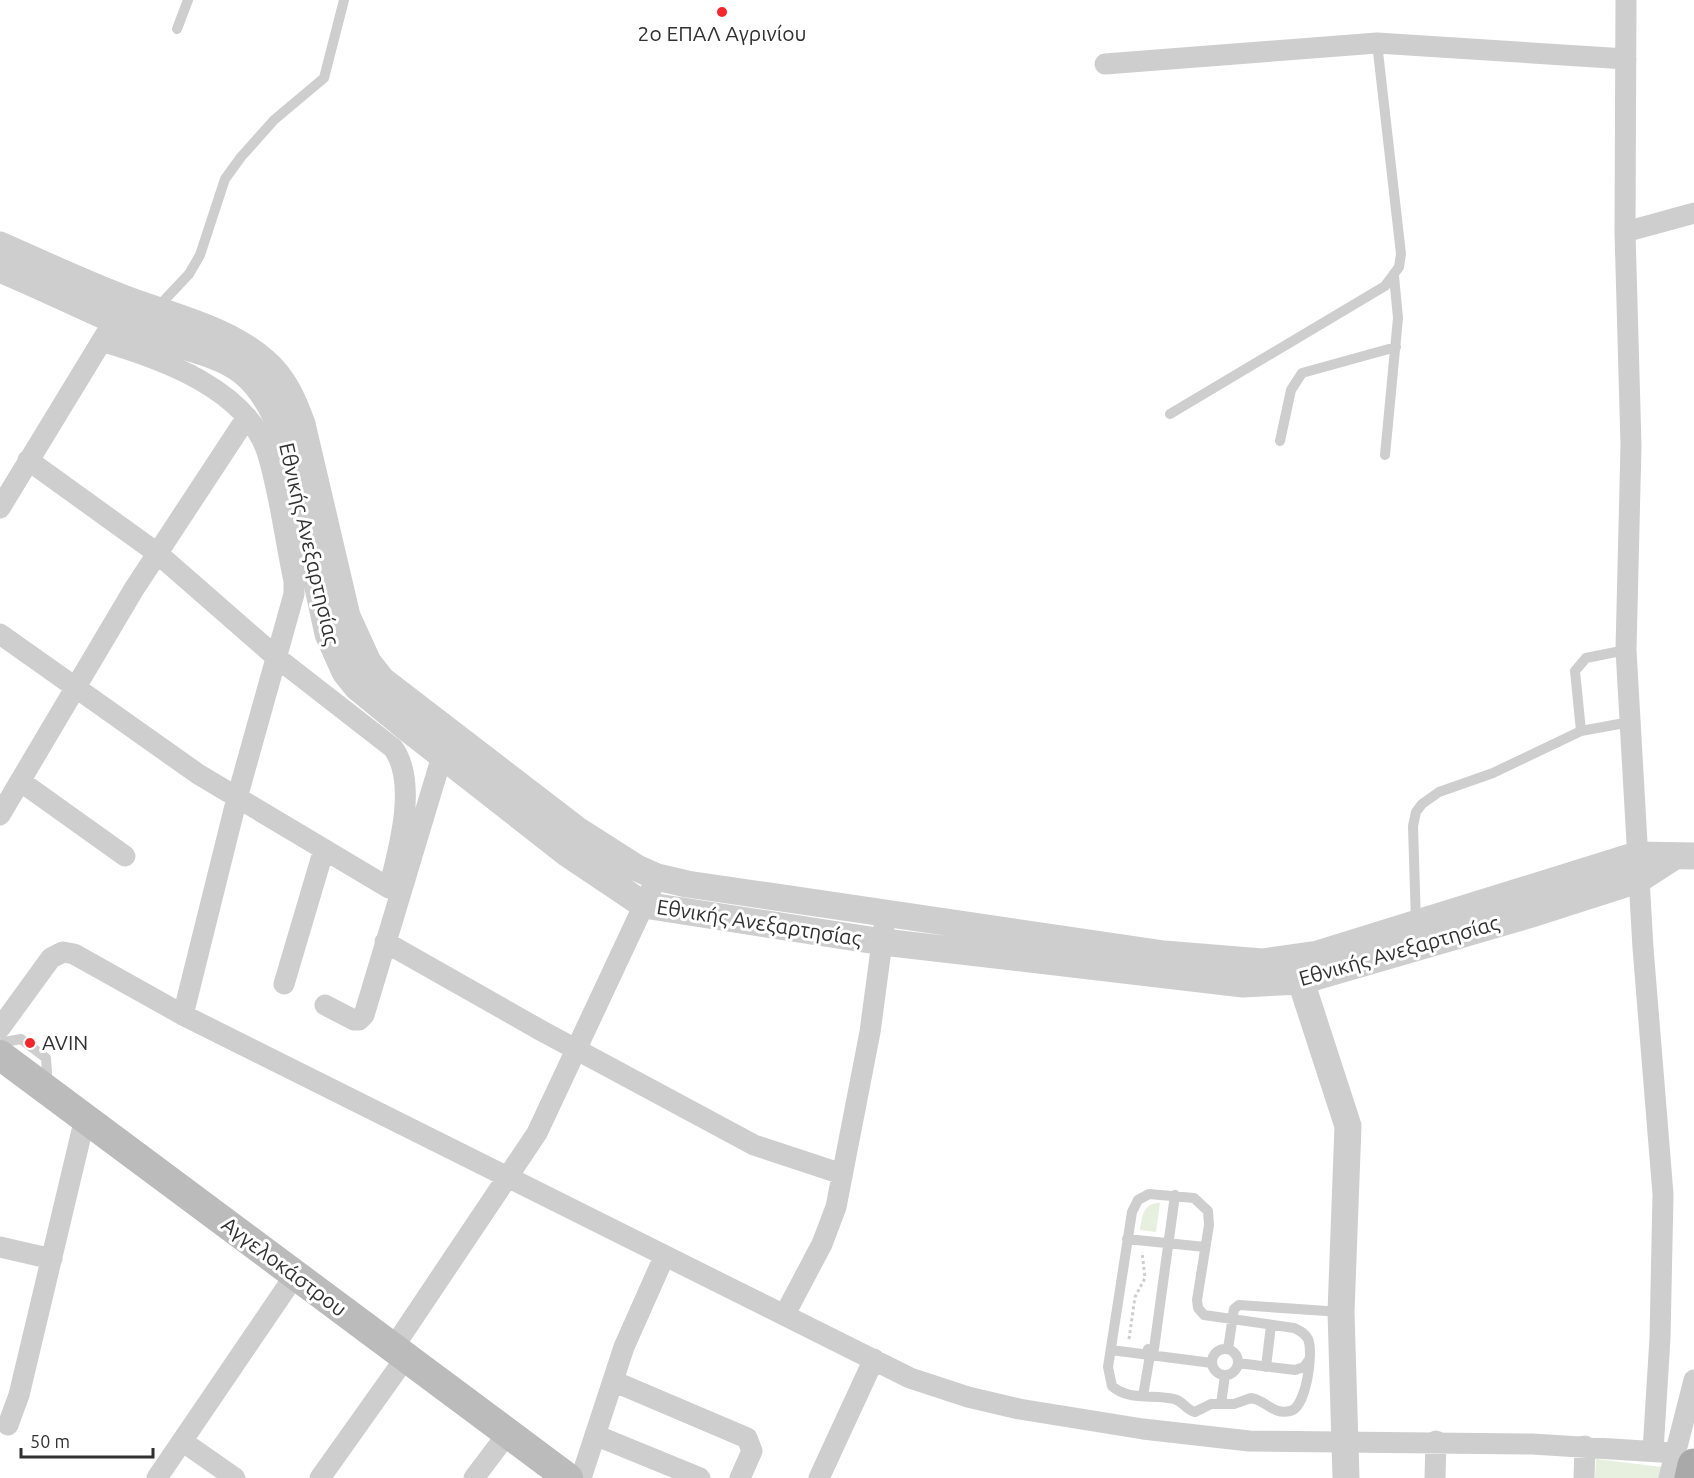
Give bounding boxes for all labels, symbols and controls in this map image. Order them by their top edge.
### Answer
marker: 2ο ΕΠΑΛ Αγρινίου [715,5,729,19]
place label: 2ο ΕΠΑΛ Αγρινίου [638,21,806,45]
street label: Εθνικής Ανεξαρτησίας [274,440,345,648]
street label: Εθνικής Ανεξαρτησίας [655,894,864,951]
street label: Εθνικής Ανεξαρτησίας [1296,910,1502,991]
place label: AVIN [42,1030,88,1054]
marker: AVIN [23,1036,37,1050]
street label: Αγγελοκάστρου [218,1212,352,1321]
scale bar [21,1421,153,1459]
text: 50 m [30,1431,70,1451]

